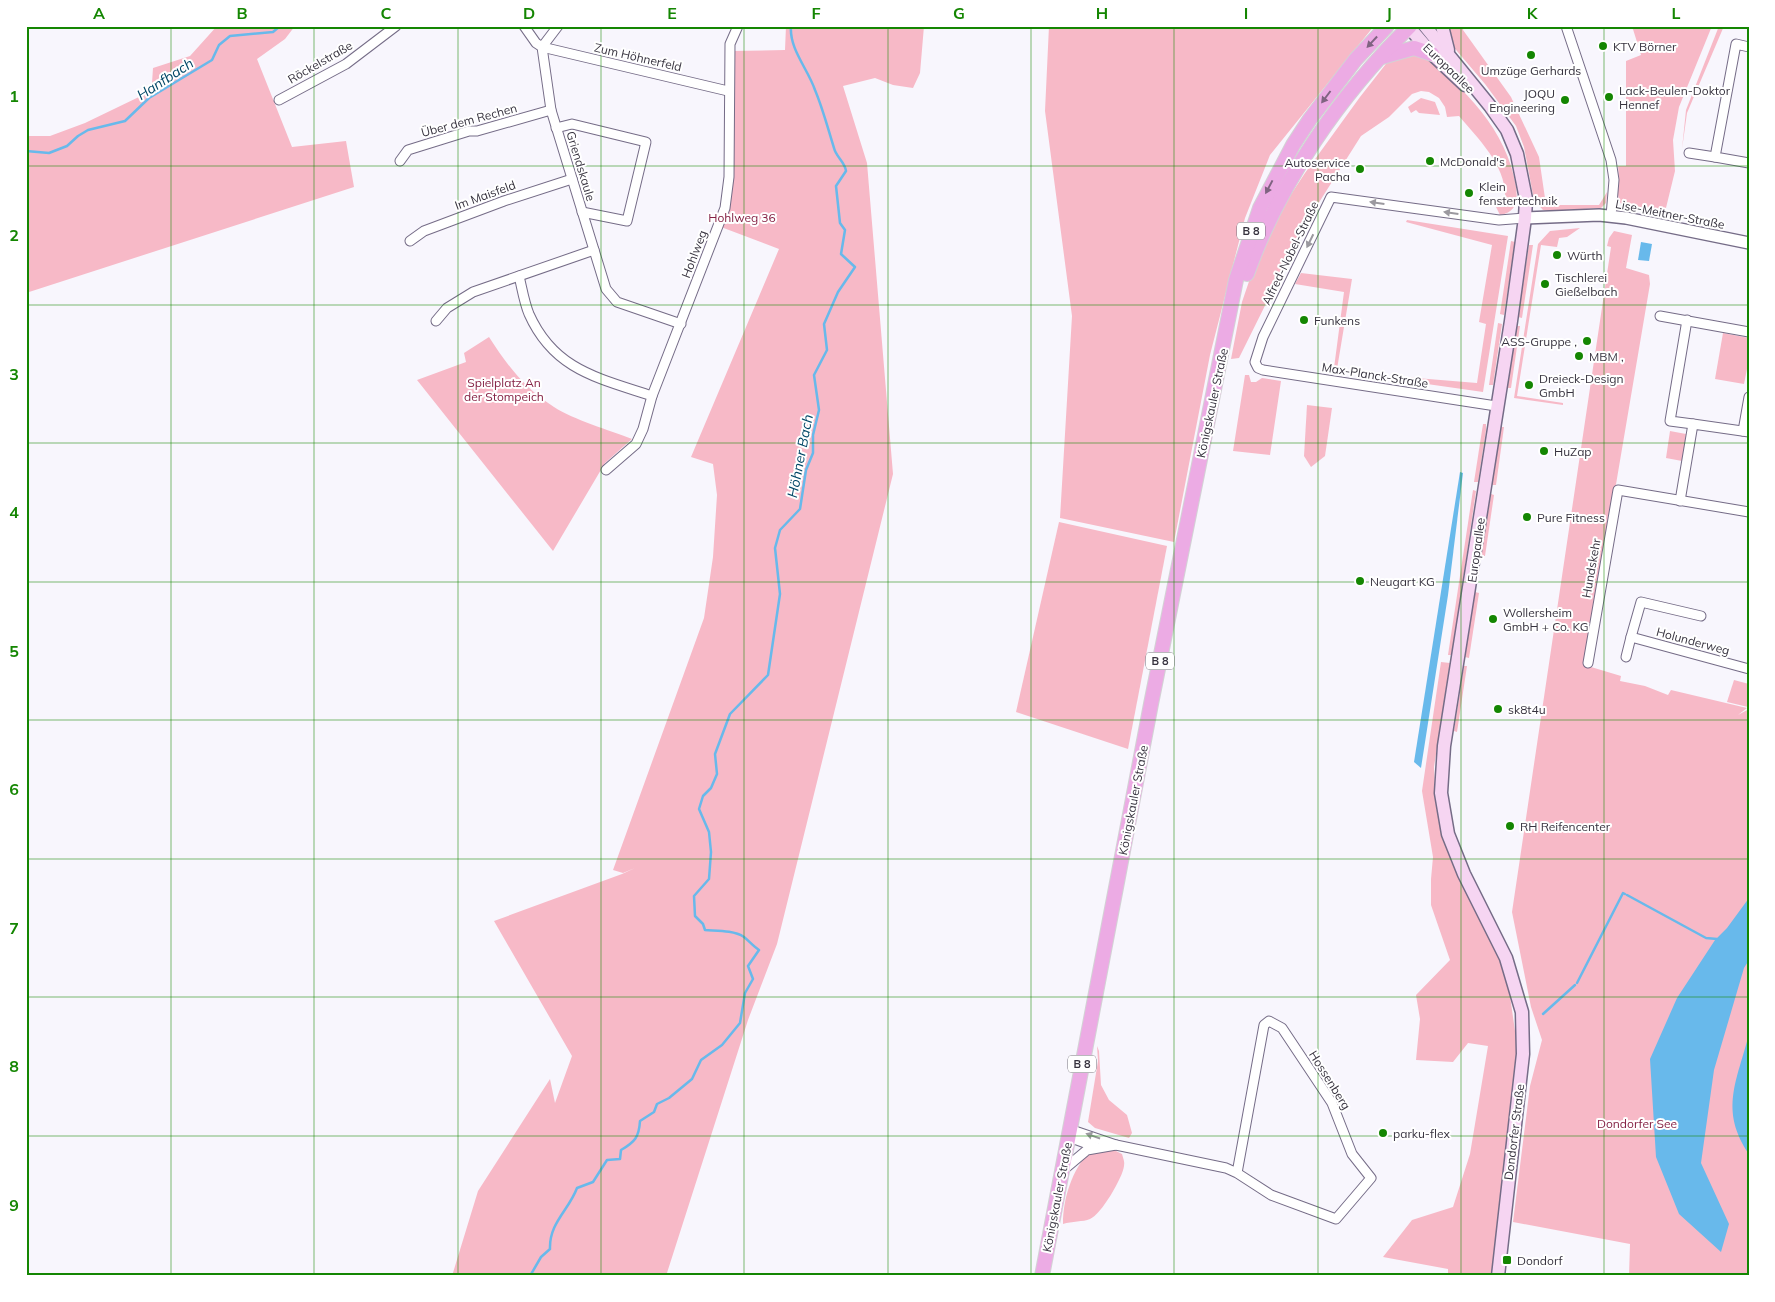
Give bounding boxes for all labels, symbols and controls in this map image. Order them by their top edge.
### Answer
text: A [93,3,105,23]
text: B [236,3,248,23]
text: C [381,3,392,23]
text: D [523,3,535,23]
text: E [667,3,677,23]
text: F [811,3,821,23]
text: G [953,3,965,23]
text: H [1096,3,1108,23]
text: I [1244,3,1248,23]
text: J [1386,3,1392,23]
text: K [1527,3,1539,23]
text: L [1672,3,1681,23]
one-way arrow [1366,36,1378,48]
street label: Röckelstraße [285,37,355,87]
place label: KTV Börner [1613,39,1677,54]
street label: Zum Höhnerfeld [593,40,683,74]
street label: Europaallee [1420,40,1478,96]
marker: KTV Börner [1597,40,1609,52]
marker: Umzüge Gerhards [1525,49,1537,61]
water label: Hanfbach [133,54,197,104]
place label: Umzüge Gerhards [1481,63,1581,78]
place label: Lack-Beulen-Doktor Hennef [1619,83,1731,112]
text: 1 [9,86,19,106]
place label: JOQU Engineering [1489,86,1555,115]
one-way arrow [1321,90,1332,103]
marker: Lack-Beulen-Doktor Hennef [1603,91,1615,103]
marker: JOQU Engineering [1559,94,1571,106]
street label: Über dem Rechen [419,100,519,140]
street label: Griendskaule [563,129,599,203]
place label: McDonald's [1440,154,1505,169]
place label: Autoservice Pacha [1284,155,1350,184]
marker: McDonald's [1424,155,1436,167]
marker: Autoservice Pacha [1354,163,1366,175]
street label: Im Maisfeld [453,177,517,213]
place label: Klein fenstertechnik [1479,179,1558,208]
one-way arrow [1265,180,1273,194]
marker: Klein fenstertechnik [1463,187,1475,199]
street label: Lise-Meitner-Straße [1614,196,1726,232]
street label: Alfred-Nobel-Straße [1258,199,1322,307]
one-way arrow [1369,199,1385,207]
one-way arrow [1442,209,1458,217]
park label: Hohlweg 36 [708,210,776,225]
road number: B 8 [1237,222,1265,240]
text: 2 [9,225,19,245]
street label: Hohlweg [678,228,710,280]
one-way arrow [1306,234,1314,248]
place label: Würth [1567,248,1603,263]
marker: Würth [1551,249,1563,261]
place label: Tischlerei Gießelbach [1555,270,1618,299]
marker: Tischlerei Gießelbach [1539,278,1551,290]
place label: Funkens [1314,313,1360,328]
marker: Funkens [1298,314,1310,326]
place label: ASS-Gruppe , [1501,334,1577,349]
marker: ASS-Gruppe , [1581,335,1593,347]
street label: Königskauler Straße [1193,347,1231,459]
place label: MBM , [1589,349,1624,364]
marker: MBM , [1573,350,1585,362]
street label: Max-Planck-Straße [1321,359,1429,391]
text: 3 [9,364,19,384]
place label: Dreieck-Design GmbH [1539,371,1624,400]
park label: Spielplatz An der Stompeich [464,375,544,404]
marker: Dreieck-Design GmbH [1523,379,1535,391]
water label: Höhner Bach [783,413,817,499]
place label: HuZap [1554,444,1592,459]
marker: HuZap [1538,445,1550,457]
text: 4 [9,502,19,522]
place label: Pure Fitness [1537,510,1605,525]
marker: Pure Fitness [1521,511,1533,523]
street label: Europaallee [1464,517,1488,583]
street label: Hundskehr [1578,536,1604,599]
place label: Neugart KG [1370,574,1435,589]
marker: Neugart KG [1354,575,1366,587]
place label: Wollersheim GmbH + Co. KG [1503,605,1588,634]
marker: Wollersheim GmbH + Co. KG [1487,613,1499,625]
street label: Holunderweg [1655,624,1731,658]
text: 5 [9,641,19,661]
road number: B 8 [1146,652,1174,669]
place label: sk8t4u [1508,702,1546,717]
marker: sk8t4u [1492,703,1504,715]
street label: Königskauler Straße [1115,744,1151,856]
text: 6 [9,779,19,799]
place label: RH Reifencenter [1520,819,1611,834]
marker: RH Reifencenter [1504,820,1516,832]
text: 7 [9,918,19,938]
street label: Hossenberg [1306,1048,1354,1112]
text: 8 [9,1056,19,1076]
road number: B 8 [1068,1056,1096,1072]
street label: Dondorfer Straße [1501,1083,1527,1181]
park label: Dondorfer See [1597,1116,1677,1131]
place label: parku-flex [1393,1126,1450,1141]
marker: parku-flex [1377,1127,1389,1139]
one-way arrow [1086,1132,1101,1139]
street label: Königskauler Straße [1039,1141,1075,1253]
text: 9 [9,1195,19,1215]
place label: Dondorf [1517,1253,1564,1268]
marker: Dondorf [1501,1254,1513,1266]

